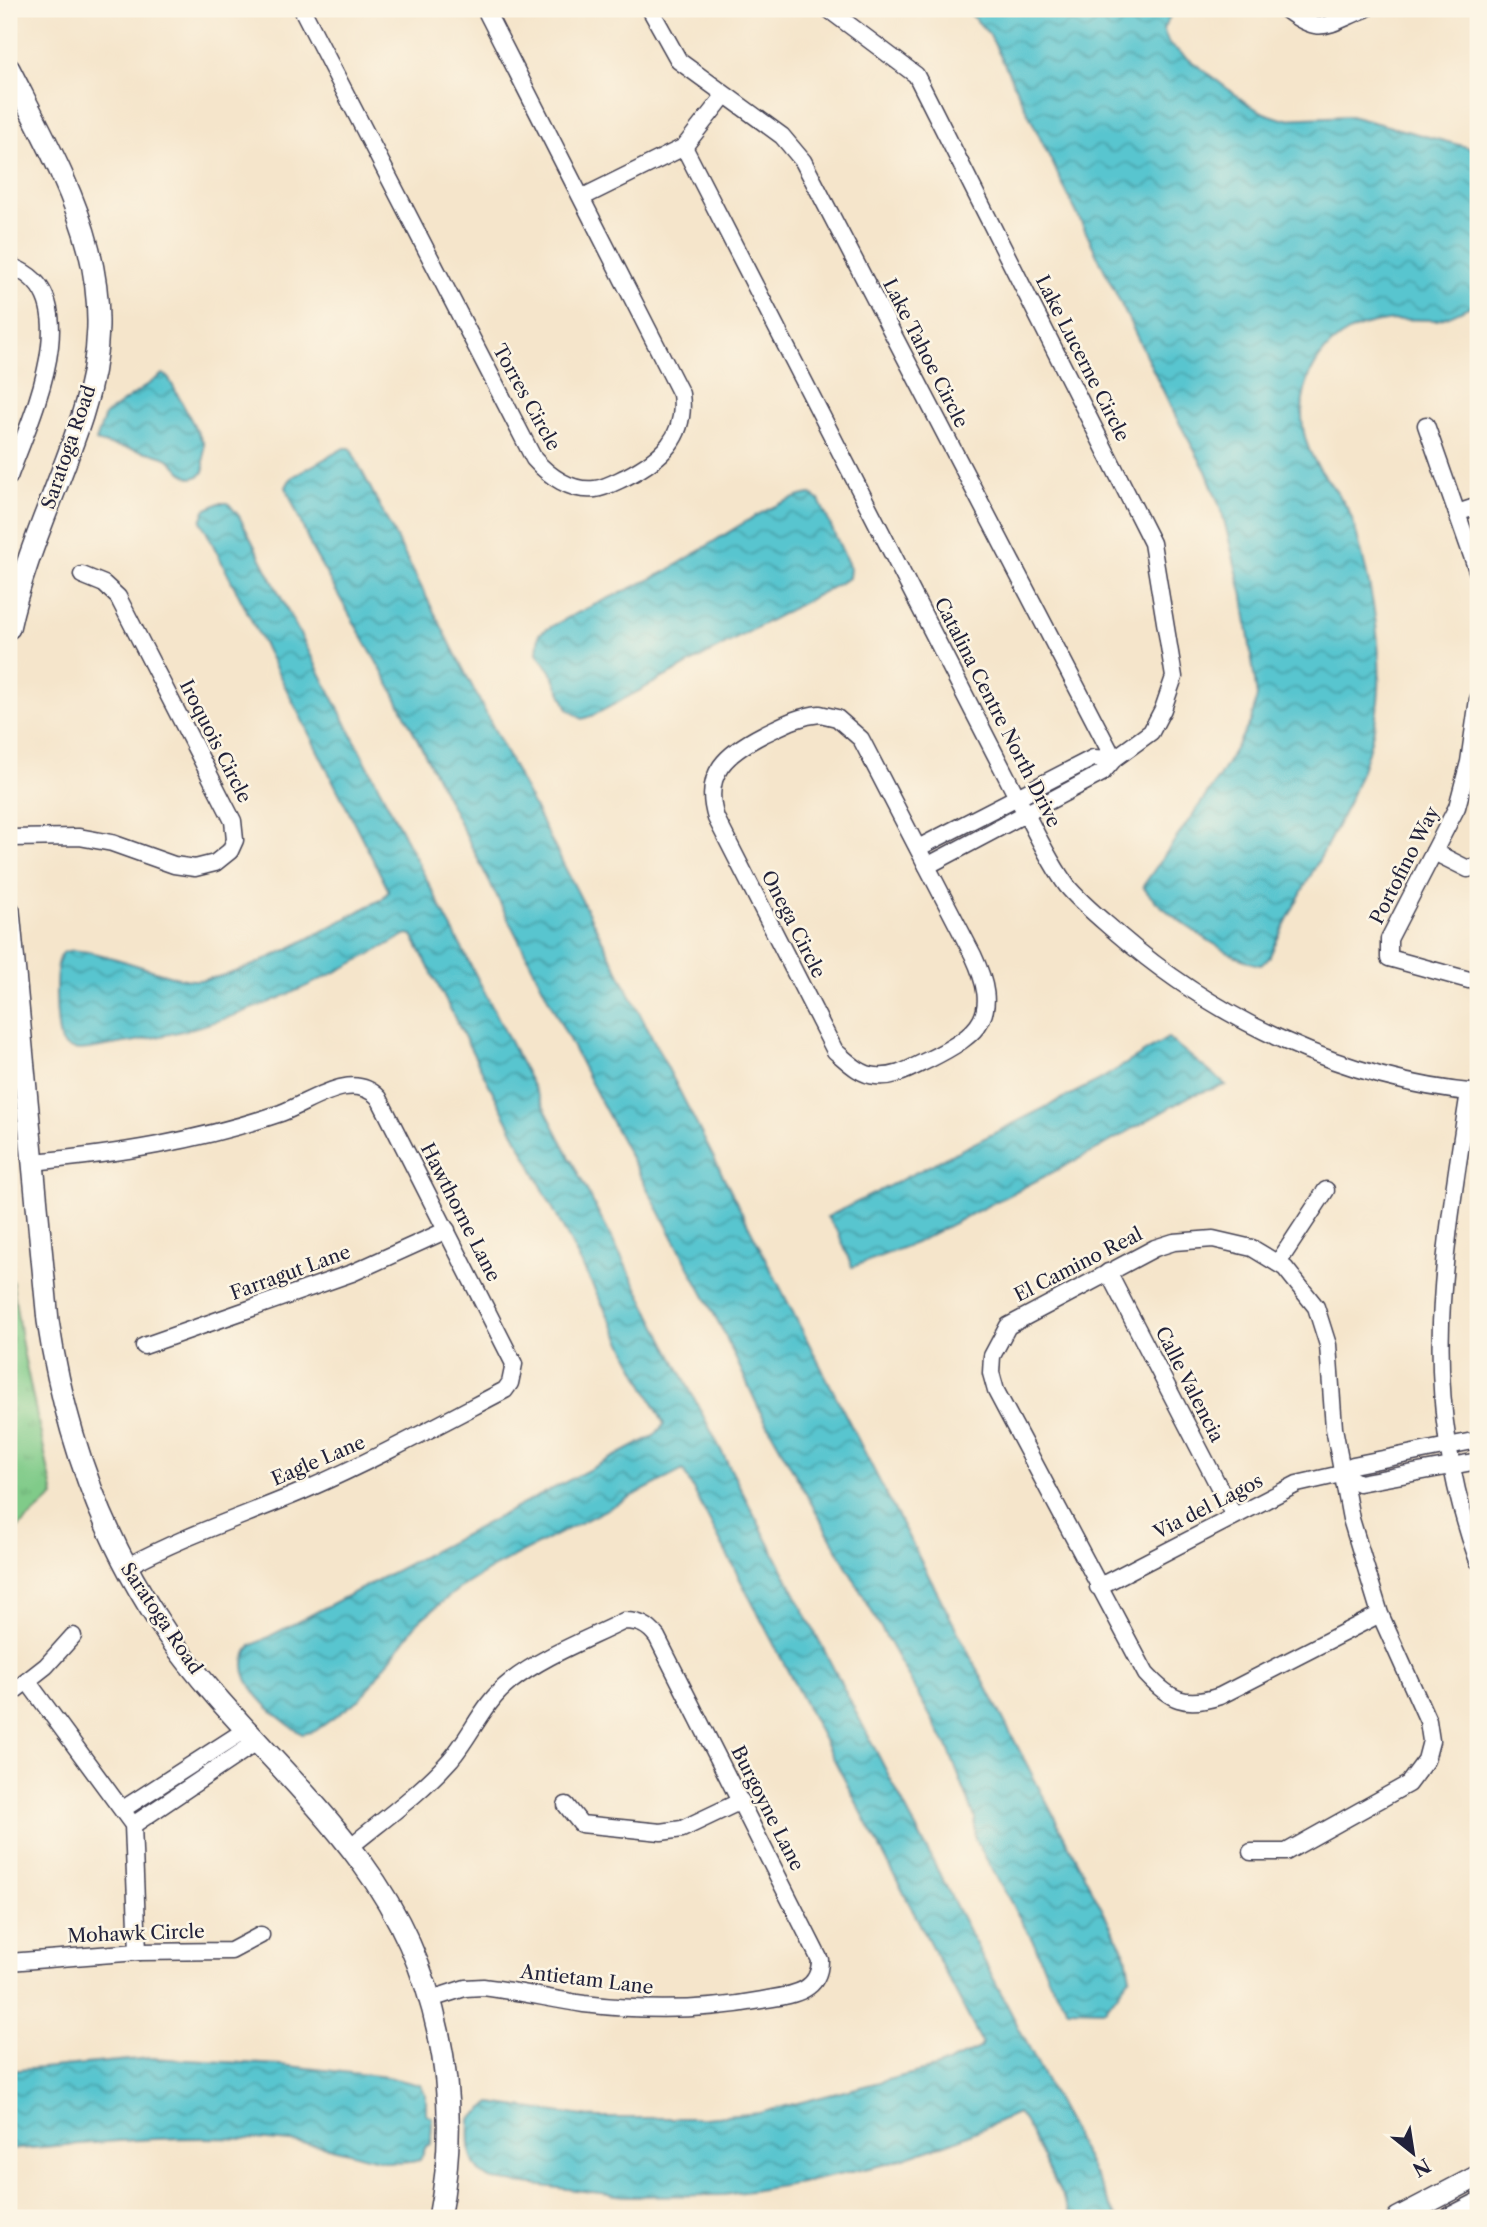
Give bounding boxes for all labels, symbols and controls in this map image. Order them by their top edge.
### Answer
street label: Lake Lucerne Circle [1031,271,1134,445]
street label: Lake Tahoe Circle [878,275,973,432]
street label: Torres Circle [488,340,565,455]
street label: Saratoga Road [37,382,101,512]
street label: Catalina Centre North Drive [929,593,1066,831]
street label: Iroquois Circle [175,676,256,807]
street label: Portofino Way [1365,802,1444,928]
street label: Onega Circle [757,867,830,982]
street label: Hawthorne Lane [416,1139,505,1285]
street label: El Camino Real [1010,1222,1146,1307]
street label: Farragut Lane [227,1240,353,1305]
street label: Calle Valencia [1151,1322,1229,1446]
street label: Eagle Lane [268,1430,368,1490]
street label: Via del Lagos [1149,1469,1267,1544]
street label: Saratoga Road [116,1558,208,1679]
street label: Burgoyne Lane [726,1742,809,1875]
street label: Mohawk Circle [67,1920,205,1947]
street label: Antietam Lane [518,1960,655,1999]
north arrow [1378,2118,1448,2188]
text: N [1408,2153,1434,2181]

